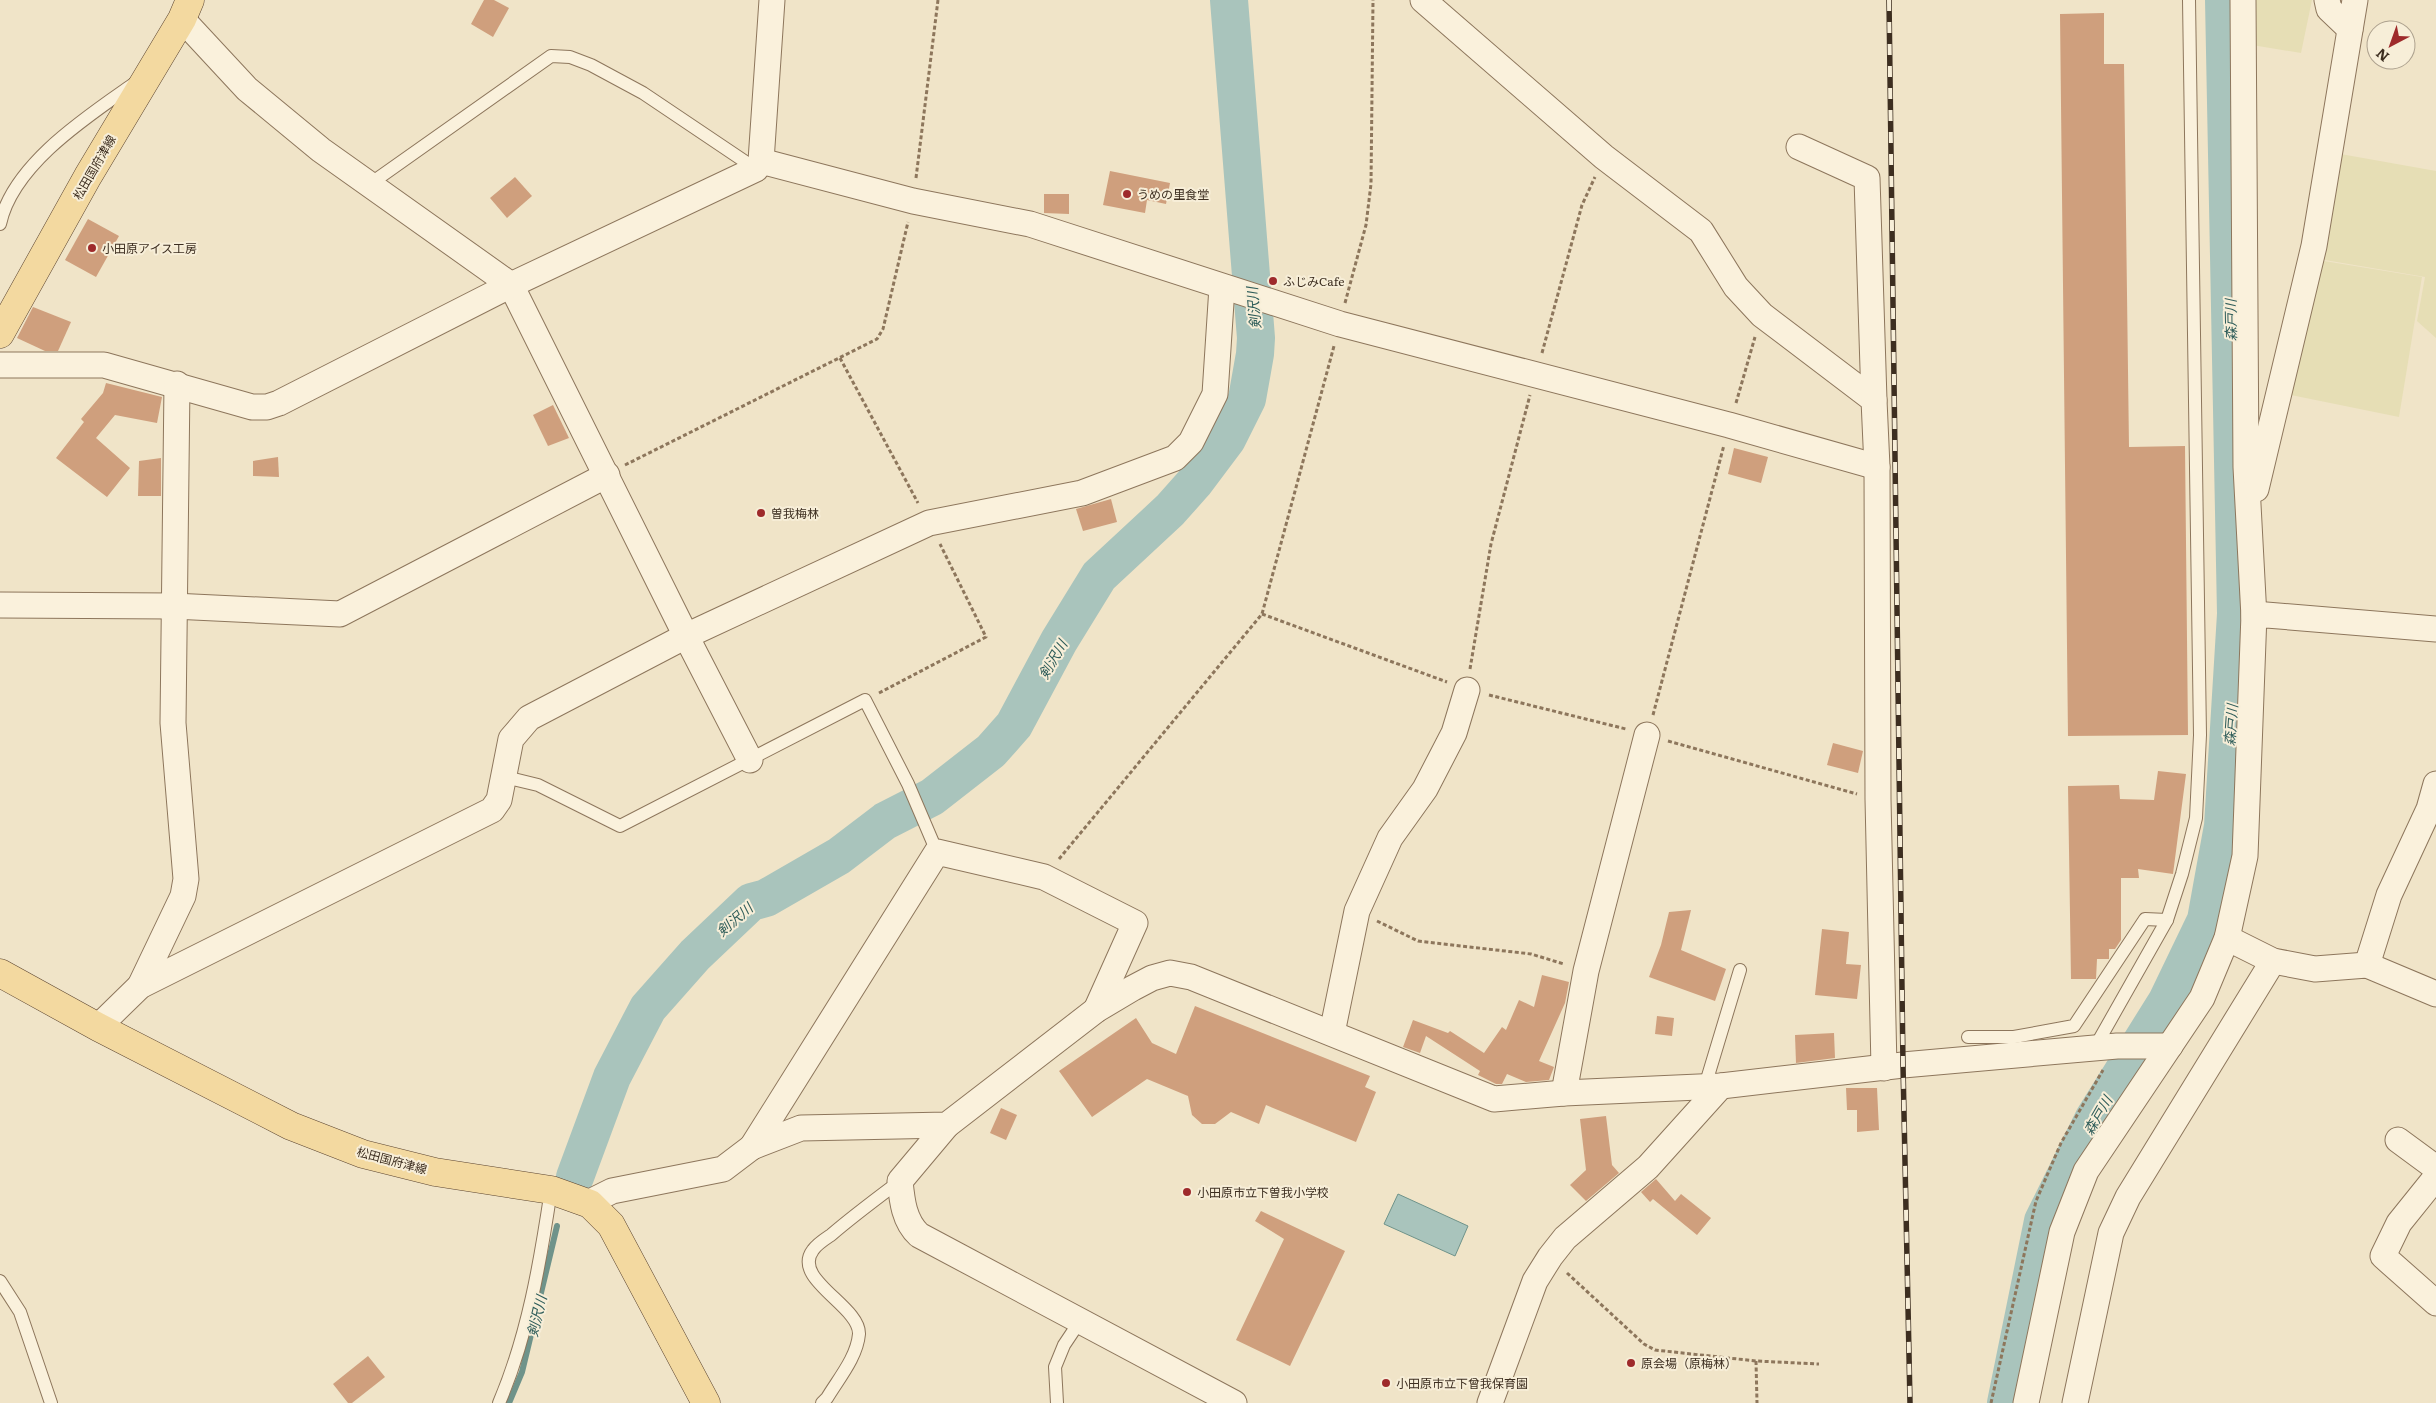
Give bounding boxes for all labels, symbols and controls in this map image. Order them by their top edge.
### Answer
north arrow [2366,20,2416,70]
text: N [2371,44,2393,67]
street label: 松田国府津線 [68,131,120,203]
place label: うめの里食堂 [1137,185,1209,203]
marker: うめの里食堂 [1121,188,1133,200]
place label: 小田原アイス工房 [102,239,197,257]
marker: 小田原アイス工房 [86,242,98,254]
place label: ふじみCafe [1283,272,1345,290]
marker: ふじみCafe [1267,275,1279,287]
water label: 剣沢川 [1241,284,1265,330]
water label: 森戸川 [2220,297,2240,341]
place label: 曽我梅林 [771,504,819,522]
marker: 曽我梅林 [755,507,767,519]
water label: 剣沢川 [1033,634,1072,682]
water label: 森戸川 [2219,701,2242,747]
water label: 剣沢川 [712,896,758,940]
water label: 森戸川 [2078,1090,2117,1138]
street label: 松田国府津線 [355,1142,429,1178]
place label: 小田原市立下曽我小学校 [1197,1183,1329,1201]
marker: 小田原市立下曽我小学校 [1181,1186,1193,1198]
water label: 剣沢川 [522,1291,551,1339]
place label: 原会場（原梅林） [1641,1354,1737,1372]
marker: 原会場（原梅林） [1625,1357,1637,1369]
place label: 小田原市立下曾我保育園 [1396,1374,1528,1392]
marker: 小田原市立下曾我保育園 [1380,1377,1392,1389]

